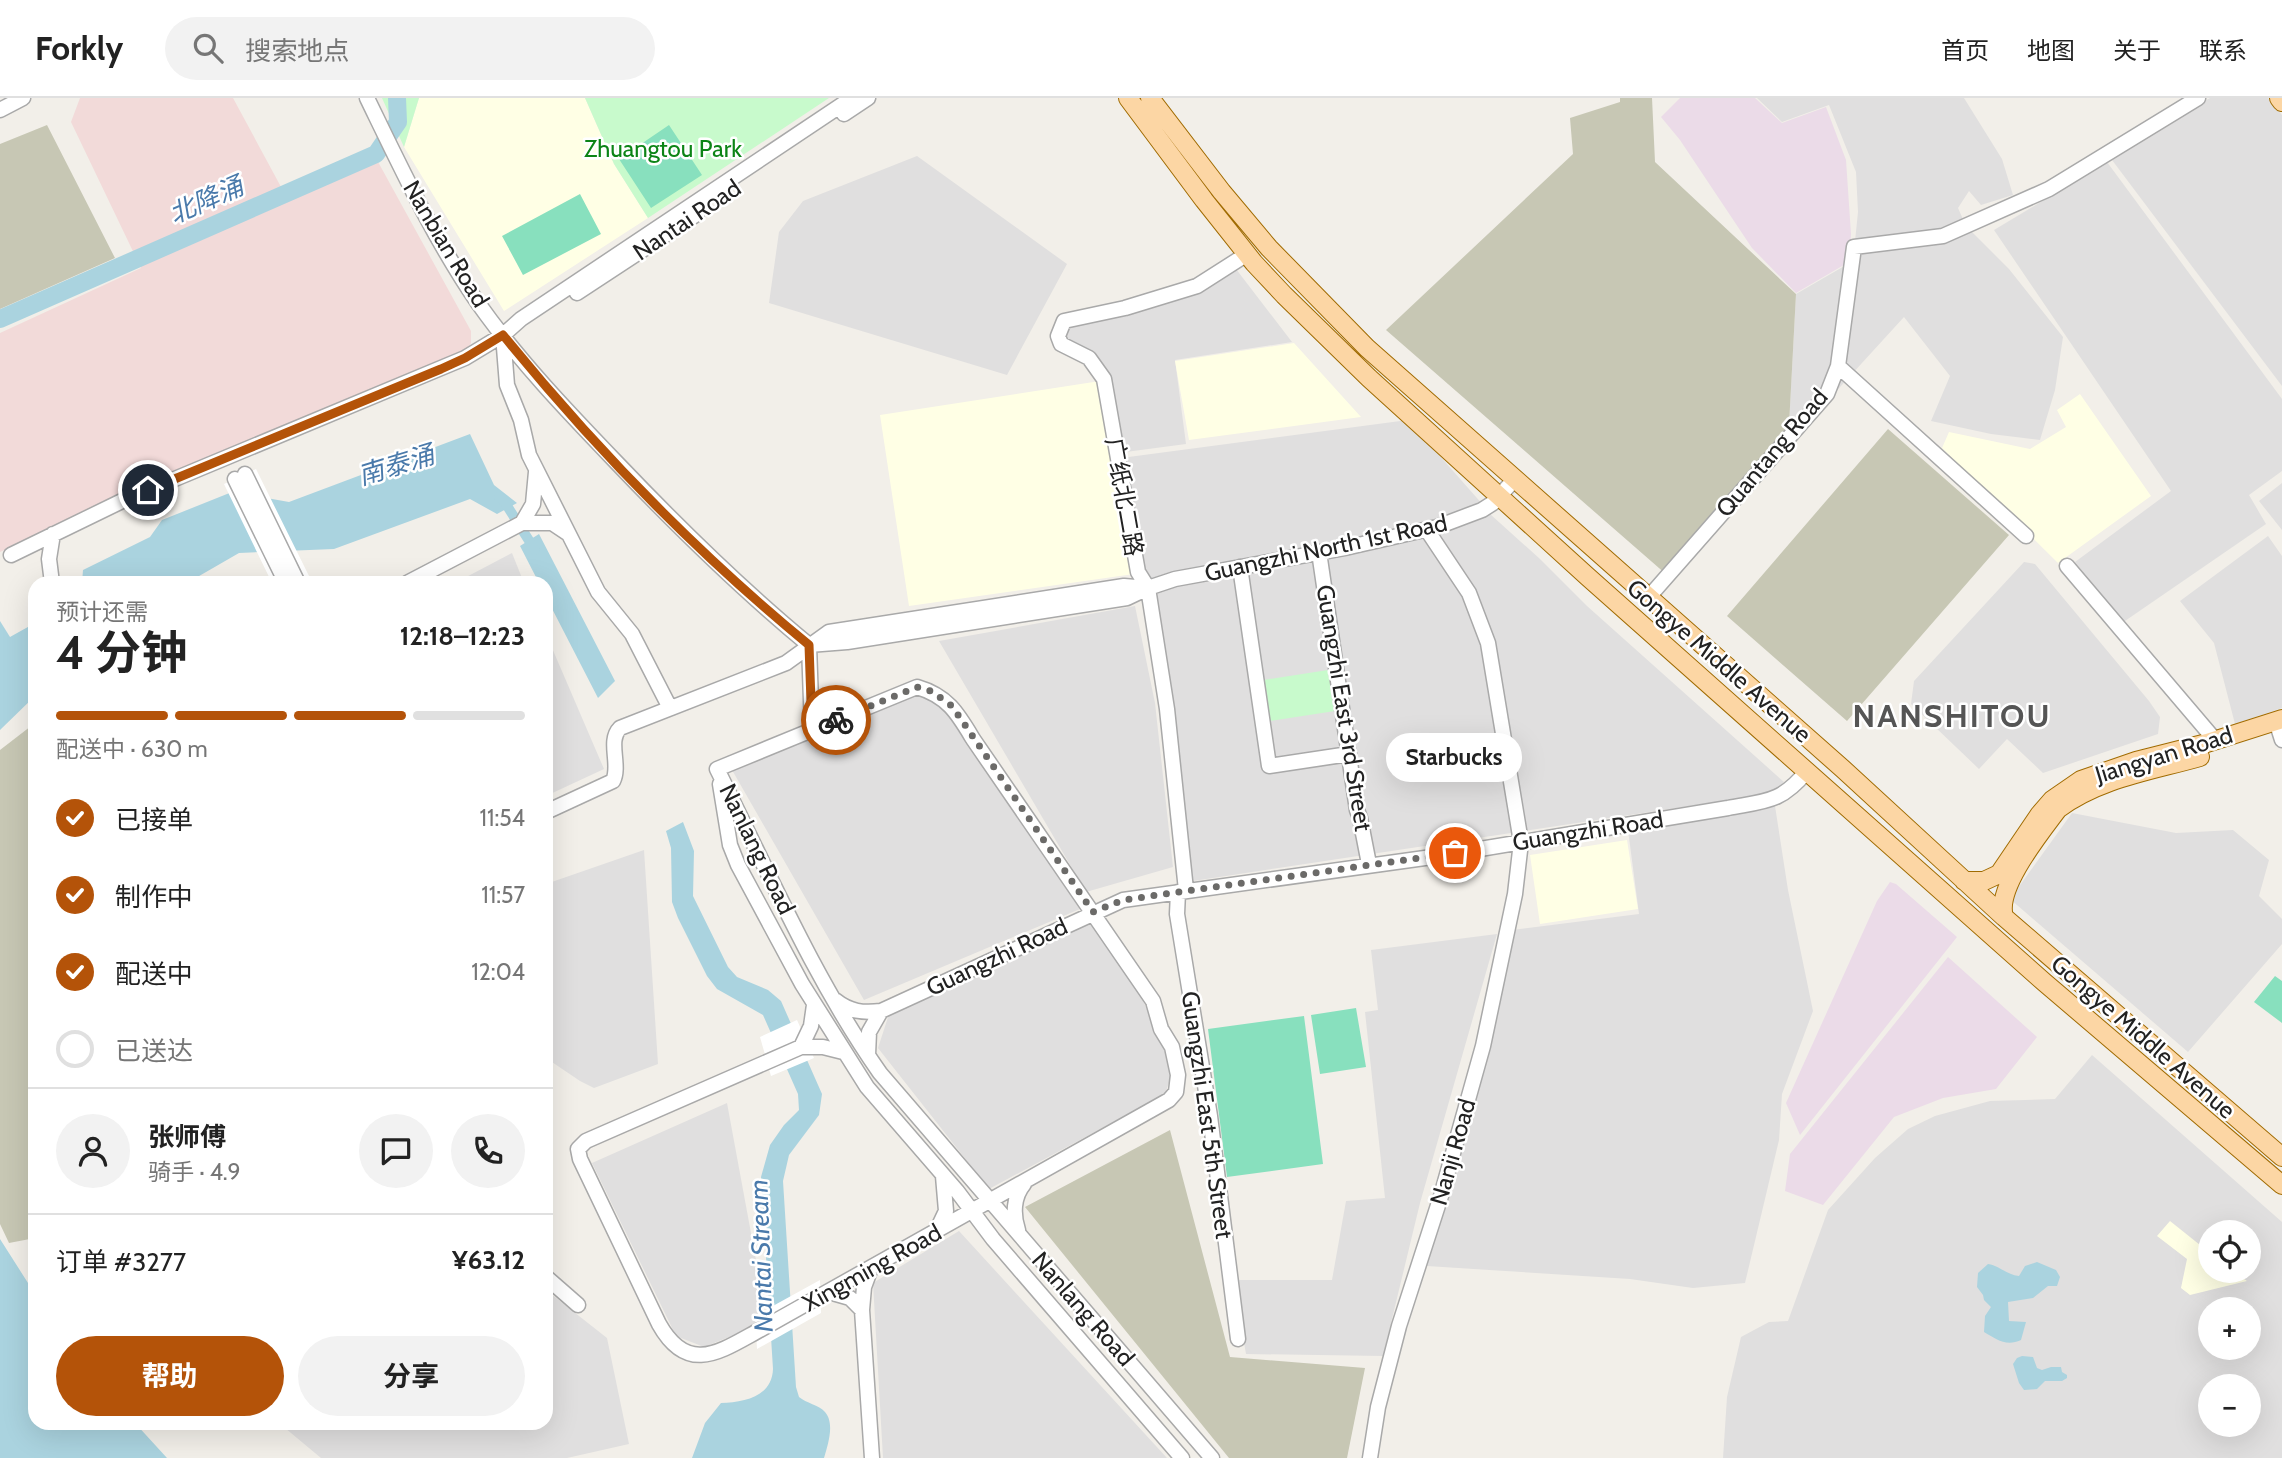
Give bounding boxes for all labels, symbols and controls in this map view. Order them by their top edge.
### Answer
search box [165,17,655,80]
text: Forkly [35,28,123,68]
icon: search [189,29,227,67]
text: 搜索地点 [245,35,349,67]
text: 首页 [1941,36,1989,65]
text: 地图 [2027,36,2075,65]
text: 关于 [2113,36,2161,65]
text: 联系 [2199,36,2247,65]
park label: Zhuangtou Park [584,134,742,163]
water label: 北降涌 [164,168,251,230]
street label: Nantai Road [627,173,746,266]
street label: Nanbian Road [397,175,496,312]
street label: Quantang Road [1710,383,1834,523]
street label: 广纸北二路 [1100,435,1149,559]
water label: 南泰涌 [354,437,441,492]
pin [118,460,178,520]
icon: home [129,471,167,509]
street label: Guangzhi North 1st Road [1202,508,1450,587]
street label: Gongye Middle Avenue [1621,573,1817,748]
street label: Guangzhi East 3rd Street [1311,583,1378,833]
text: 预计还需 [56,598,148,626]
text: 12:18–12:23 [400,620,525,652]
text: 4 分钟 [56,625,187,681]
courier [801,685,871,755]
district label: NANSHITOU [1853,696,2051,735]
icon: bike [817,701,855,739]
street label: Jiangyan Road [2091,720,2236,789]
callout: Starbucks [1387,734,1523,783]
text: 配送中 · 630 m [56,735,208,763]
text: Starbucks [1405,743,1503,771]
street label: Nanlang Road [713,779,802,919]
icon: check [56,799,94,837]
text: 已接单 [115,804,193,836]
text: 11:54 [479,804,525,832]
street label: Guangzhi Road [1510,804,1665,857]
pin [1425,823,1485,883]
icon: bag [1436,834,1474,872]
icon: check [56,876,94,914]
text: 制作中 [115,881,193,913]
text: 11:57 [481,881,525,909]
street label: Guangzhi Road [922,911,1072,1002]
street label: Gongye Middle Avenue [2045,949,2241,1124]
icon: check [56,953,94,991]
text: 配送中 [115,958,193,990]
text: 12:04 [471,958,525,986]
street label: Guangzhi East 5th Street [1176,989,1239,1241]
text: 已送达 [115,1035,193,1067]
street label: Nanji Road [1424,1095,1482,1208]
button: person [56,1114,130,1188]
button: chat [359,1114,433,1188]
button: phone [451,1114,525,1188]
text: 张师傅 [148,1121,226,1153]
text: 骑手 · 4.9 [148,1158,241,1186]
water label: Nantai Stream [742,1179,780,1333]
street label: Xingming Road [797,1218,946,1318]
map controls [2198,1220,2261,1437]
button: locate [2198,1220,2261,1283]
text: ¥63.12 [452,1244,525,1276]
text: 订单 #3277 [56,1246,186,1278]
street label: Nanlang Road [1026,1246,1141,1372]
button: + [2198,1297,2261,1360]
button: 帮助 [56,1336,284,1416]
button: 分享 [298,1336,525,1416]
button: − [2198,1374,2261,1437]

